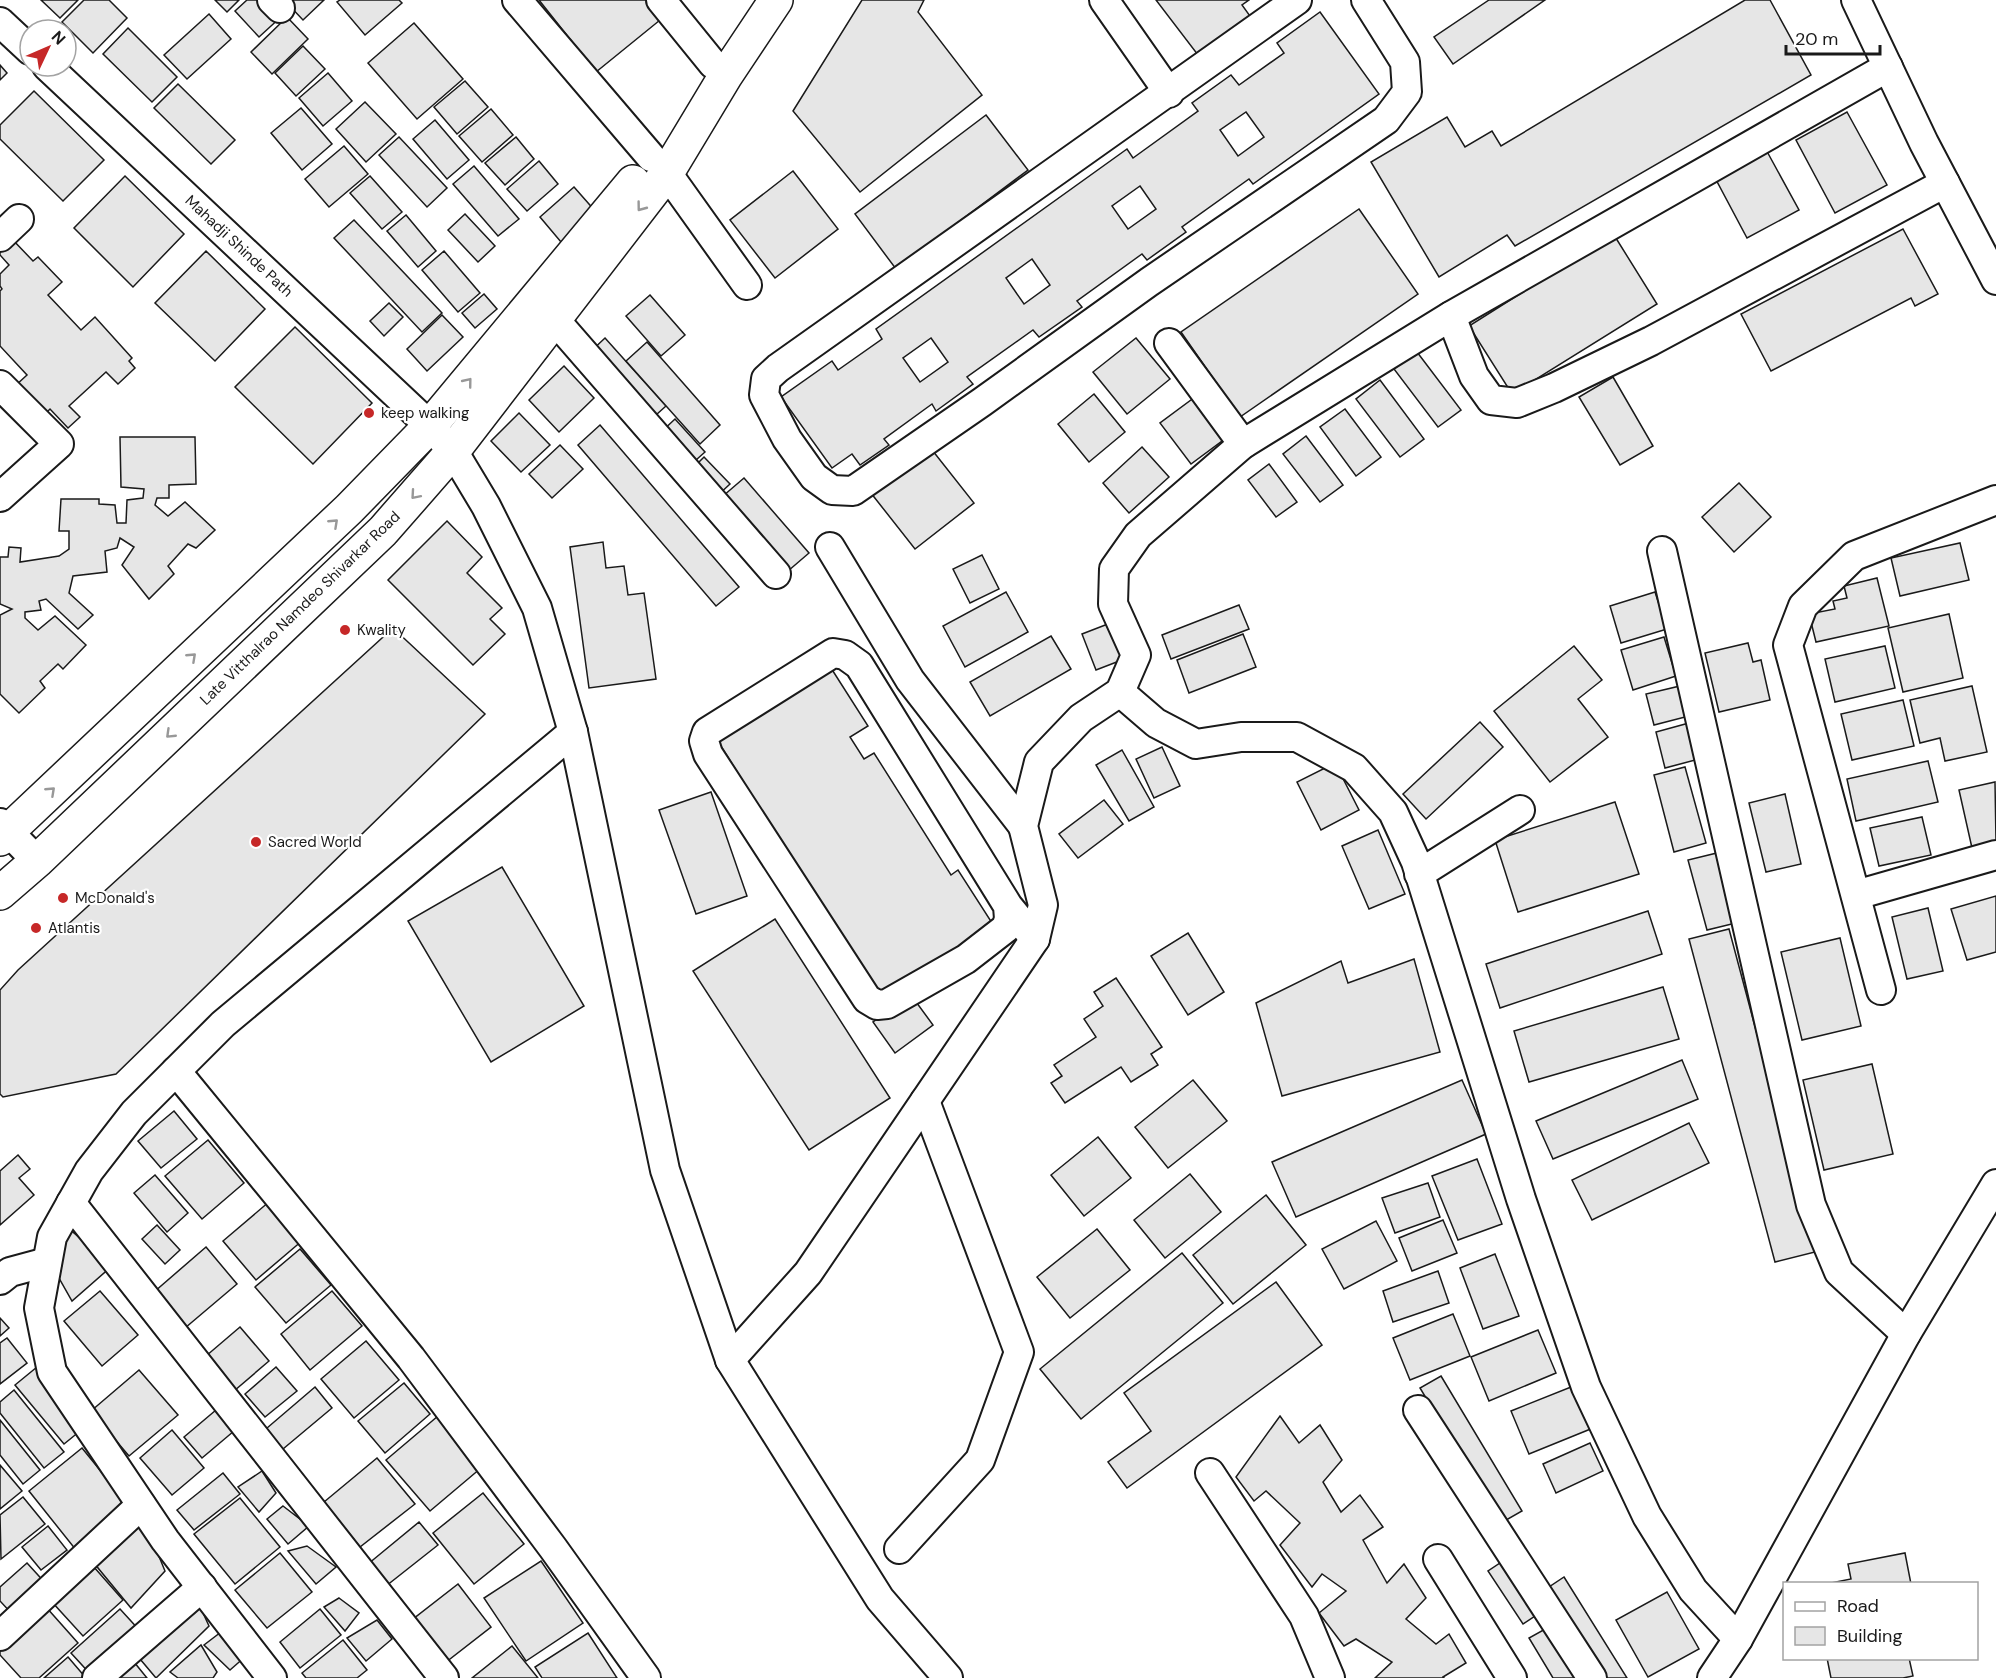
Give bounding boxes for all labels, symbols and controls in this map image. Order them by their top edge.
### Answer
north arrow [18,18,78,78]
scale bar [1786,18,1880,56]
text: N [47,26,70,49]
text: 20 m [1795,27,1838,51]
street label: Mahadji Shinde Path [181,191,297,301]
one-way arrow [637,200,648,211]
one-way arrow [461,378,472,389]
place label: keep walking [381,403,469,423]
marker: keep walking [362,406,376,420]
one-way arrow [411,488,422,499]
street label: Late Vitthalrao Namdeo Shivarkar Road [196,507,404,709]
one-way arrow [327,519,338,530]
place label: Kwality [357,620,406,640]
marker: Kwality [338,623,352,637]
one-way arrow [186,653,196,664]
one-way arrow [167,726,178,737]
one-way arrow [44,787,54,798]
place label: Sacred World [268,832,362,852]
marker: Sacred World [249,835,263,849]
place label: McDonald's [75,888,155,908]
marker: McDonald's [56,891,70,905]
place label: Atlantis [48,918,100,938]
marker: Atlantis [29,921,43,935]
legend [1783,1582,1978,1660]
text: Road [1837,1594,1879,1618]
text: Building [1837,1624,1902,1648]

